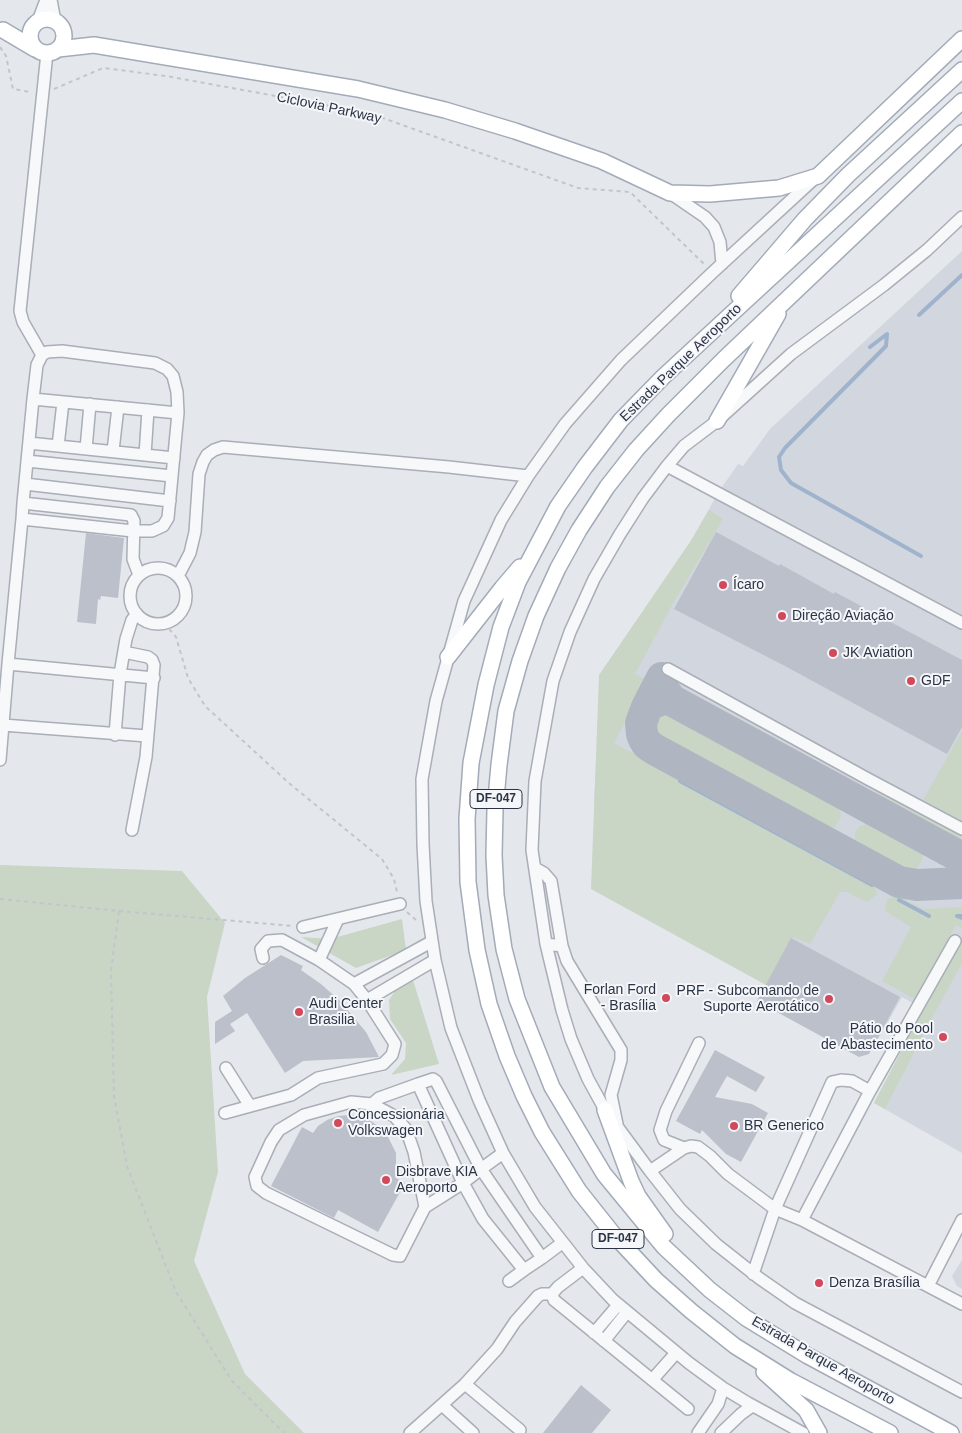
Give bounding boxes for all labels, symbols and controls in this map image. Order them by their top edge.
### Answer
street label: Ciclovia Parkway [275,89,383,127]
street label: Estrada Parque Aeroporto [617,300,745,426]
place label: Ícaro [733,577,764,593]
marker: Ícaro [717,579,729,591]
place label: Direção Aviação [792,608,894,624]
marker: Direção Aviação [776,610,788,622]
place label: JK Aviation [843,645,913,661]
marker: JK Aviation [827,647,839,659]
place label: GDF [921,673,951,689]
marker: GDF [905,675,917,687]
road number: DF-047 [470,790,522,809]
place label: Forlan Ford - Brasília [584,982,656,1014]
place label: PRF - Subcomando de Suporte Aerotático [677,983,819,1016]
marker: Forlan Ford - Brasília [660,992,672,1004]
marker: PRF - Subcomando de Suporte Aerotático [823,993,835,1005]
place label: Audi Center Brasilia [309,996,383,1028]
marker: Audi Center Brasilia [293,1006,305,1018]
place label: Pátio do Pool de Abastecimento [821,1021,933,1054]
marker: Pátio do Pool de Abastecimento [937,1031,949,1043]
place label: Concessionária Volkswagen [348,1107,444,1140]
marker: Concessionária Volkswagen [332,1117,344,1129]
place label: BR Generico [744,1118,824,1134]
marker: BR Generico [728,1120,740,1132]
place label: Disbrave KIA Aeroporto [396,1164,478,1196]
marker: Disbrave KIA Aeroporto [380,1174,392,1186]
road number: DF-047 [592,1230,644,1248]
place label: Denza Brasília [829,1275,920,1291]
marker: Denza Brasília [813,1277,825,1289]
street label: Estrada Parque Aeroporto [748,1313,898,1409]

